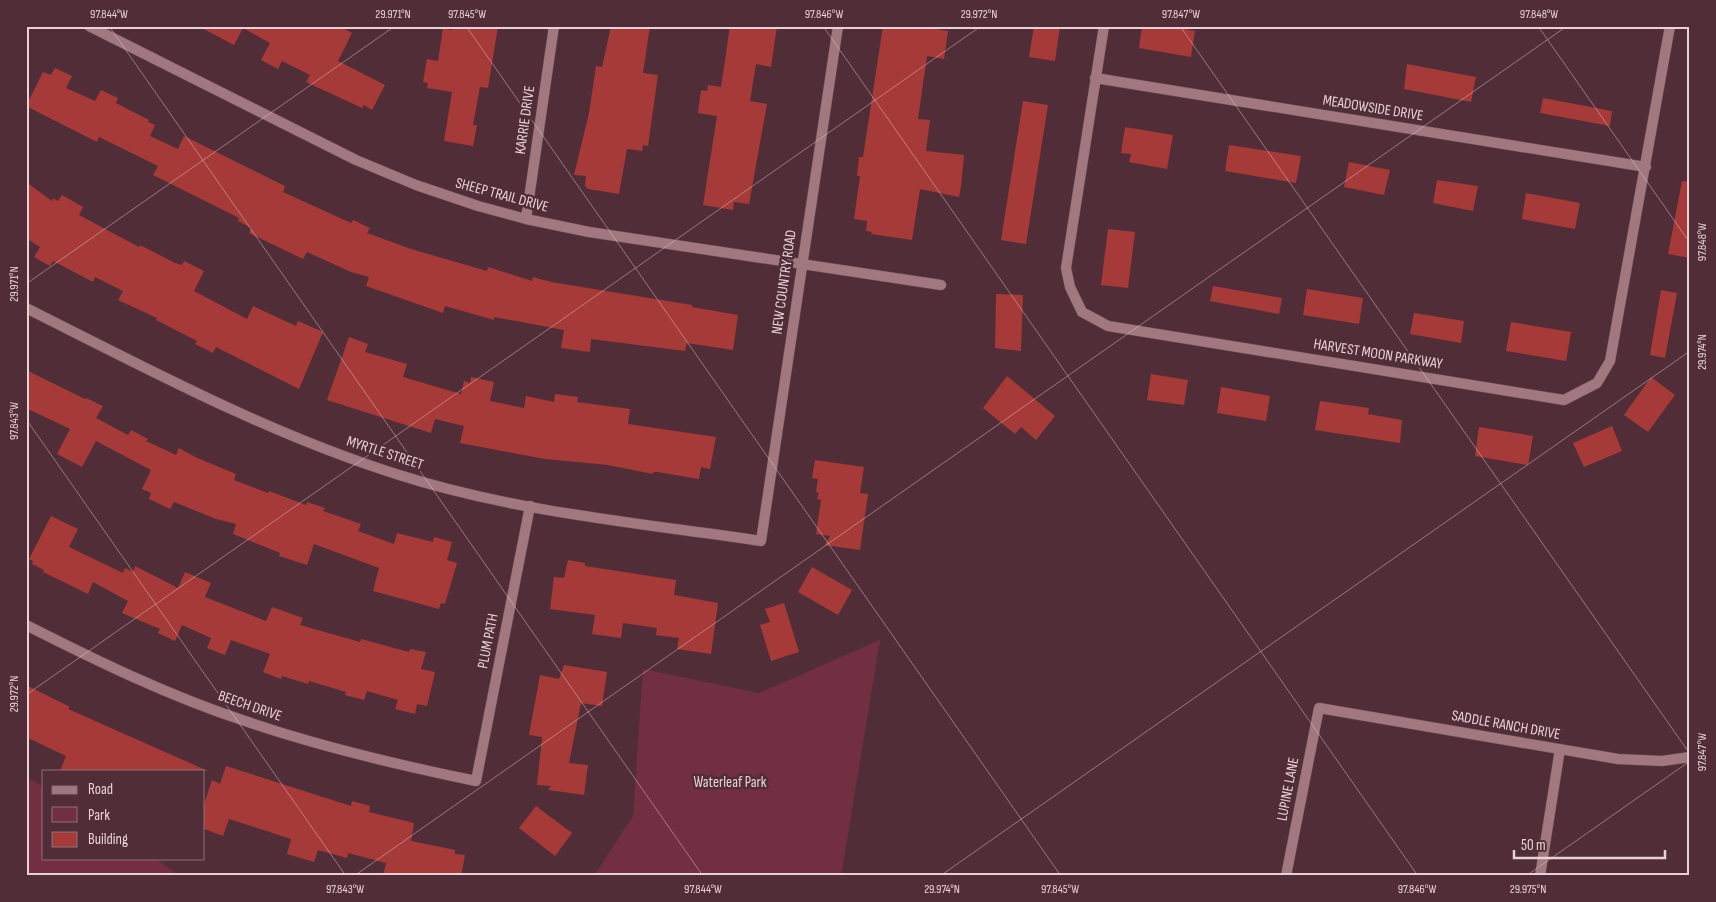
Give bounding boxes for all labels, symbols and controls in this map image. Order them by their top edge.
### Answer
text: 97.844°W [90,7,128,22]
text: 29.971°N [375,7,411,22]
text: 97.845°W [448,7,486,22]
text: 97.846°W [805,7,843,22]
text: 29.972°N [961,7,997,22]
text: 97.847°W [1162,7,1200,22]
text: 97.848°W [1520,7,1558,22]
street label: KARRIE DRIVE [511,85,539,155]
street label: MEADOWSIDE DRIVE [1321,91,1425,125]
street label: SHEEP TRAIL DRIVE [453,173,551,217]
text: 97.848°W [1695,223,1710,261]
street label: NEW COUNTRY ROAD [767,229,801,335]
text: 29.971°N [7,266,22,302]
street label: HARVEST MOON PARKWAY [1312,334,1444,374]
text: 29.974°N [1695,334,1710,370]
text: 97.843°W [7,402,22,440]
street label: MYRTLE STREET [344,432,426,474]
street label: PLUM PATH [473,612,503,670]
text: 29.972°N [7,676,22,712]
street label: BEECH DRIVE [216,686,284,726]
street label: SADDLE RANCH DRIVE [1450,706,1562,744]
text: 97.847°W [1695,733,1710,771]
street label: LUPINE LANE [1273,756,1303,822]
legend [42,770,205,860]
park label: Waterleaf Park [693,773,767,792]
text: Road [88,780,113,799]
text: Park [88,806,110,825]
scale bar [1514,827,1665,859]
text: Building [88,830,128,849]
text: 50 m [1521,836,1546,855]
text: 97.843°W [326,882,364,897]
text: 97.844°W [684,882,722,897]
text: 29.974°N [924,882,960,897]
text: 97.845°W [1041,882,1079,897]
text: 97.846°W [1398,882,1436,897]
text: 29.975°N [1510,882,1546,897]

